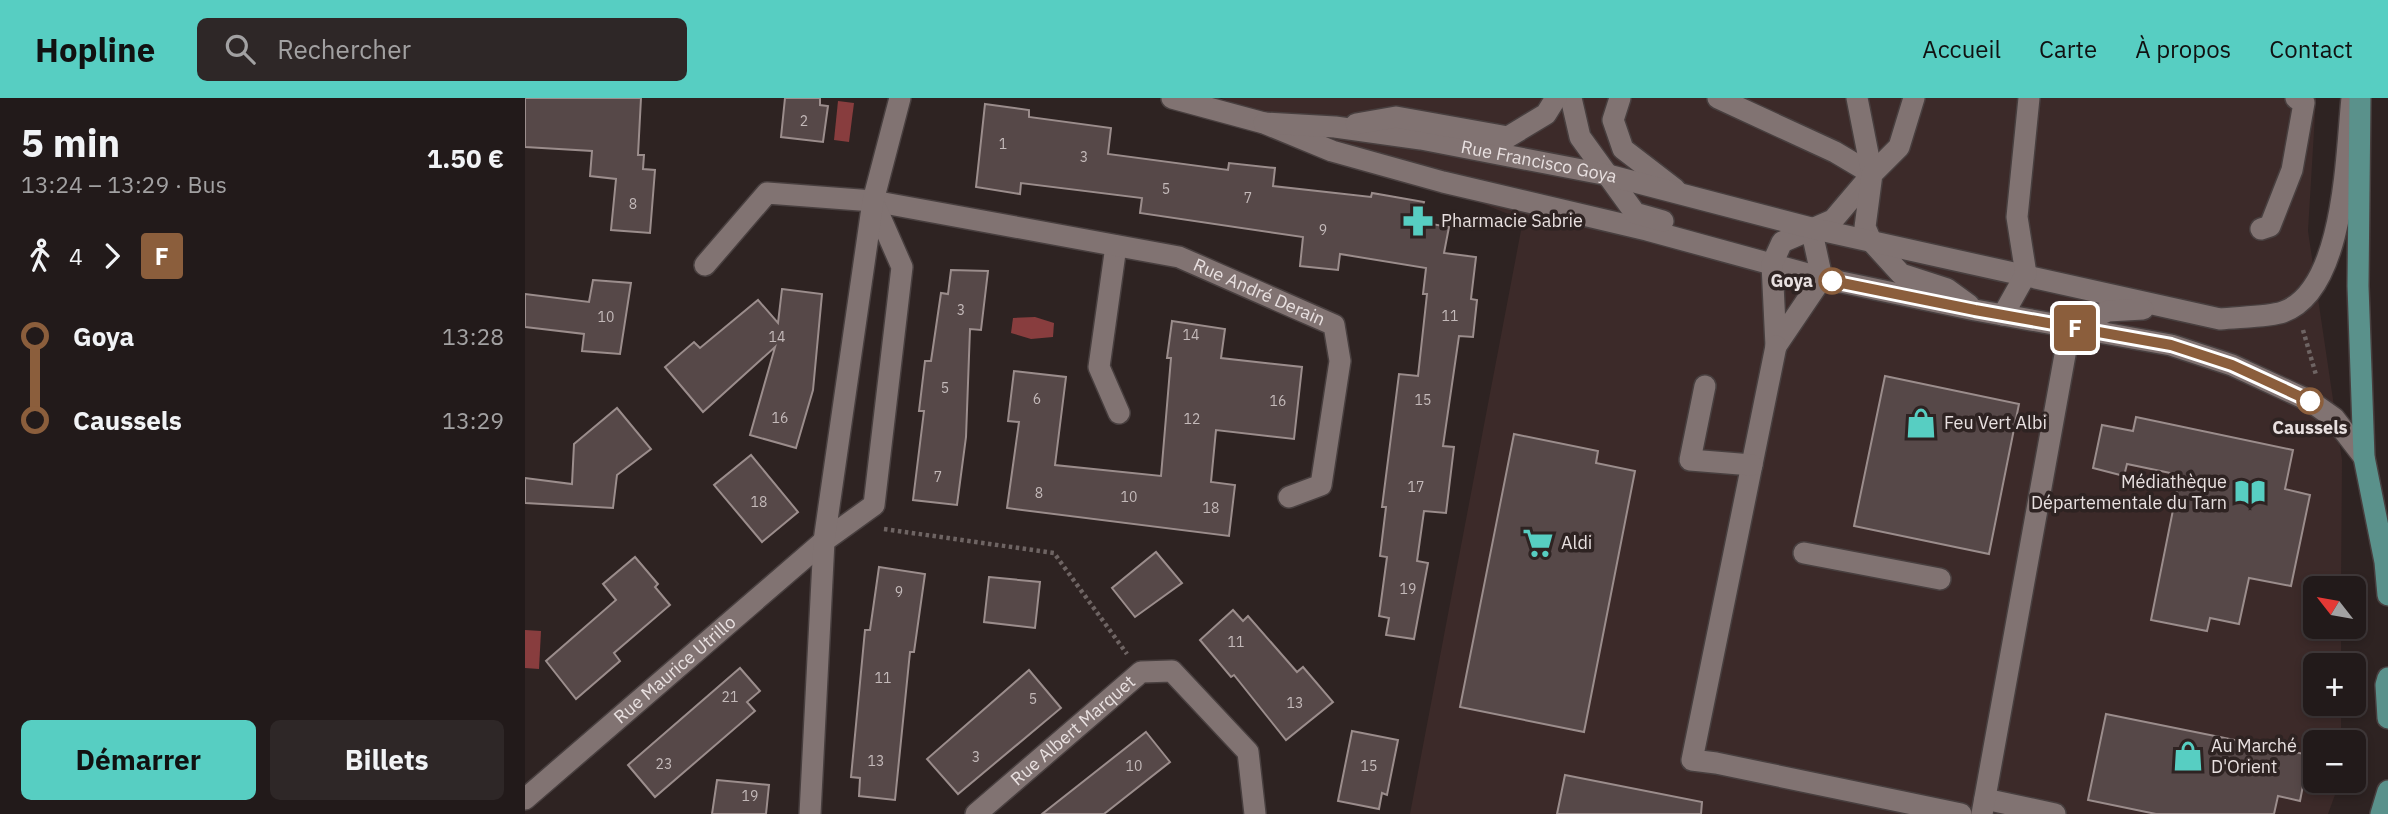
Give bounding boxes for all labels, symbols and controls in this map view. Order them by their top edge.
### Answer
search box [197,18,687,81]
text: Hopline [35,28,155,71]
icon: search [221,30,259,68]
text: Rechercher [277,32,411,66]
text: Accueil [1922,33,2001,65]
text: Carte [2039,33,2097,65]
text: À propos [2135,33,2231,65]
text: Contact [2269,33,2353,65]
house number: 2 [800,112,808,130]
text: 5 min [21,118,120,167]
house number: 1 [999,135,1007,153]
street label: Rue Francisco Goya [1459,135,1620,188]
text: 1.50 € [427,141,504,175]
house number: 3 [1080,148,1088,166]
text: 13:24 – 13:29 · Bus [21,169,227,199]
house number: 5 [1162,180,1170,198]
house number: 7 [1244,189,1252,207]
house number: 8 [629,195,637,213]
pharmacy icon: Pharmacie Sabrie [1401,204,1435,238]
place label: Pharmacie Sabrie [1441,209,1583,232]
house number: 9 [1319,221,1327,239]
icon: walk [21,237,59,275]
icon: forward [93,237,131,275]
text: F [155,240,169,272]
text: 4 [69,241,83,271]
street label: Rue André Derain [1190,253,1329,331]
marker: Goya [1819,268,1845,294]
place label: Goya [1770,269,1813,292]
house number: 3 [957,301,965,319]
line badge: F [2052,305,2098,351]
house number: 11 [1442,307,1458,325]
house number: 10 [598,308,614,326]
text: F [2068,312,2082,344]
text: Goya [73,319,134,353]
text: 13:28 [442,321,504,351]
house number: 14 [1183,326,1199,344]
house number: 14 [769,328,785,346]
house number: 5 [941,379,949,397]
marker: Caussels [2297,388,2323,414]
house number: 6 [1033,390,1041,408]
house number: 15 [1415,391,1431,409]
house number: 16 [1270,392,1286,410]
text: Caussels [73,403,182,437]
text: 13:29 [442,405,504,435]
shop icon: Feu Vert Albi [1904,406,1938,440]
house number: 16 [772,409,788,427]
house number: 12 [1184,410,1200,428]
place label: Feu Vert Albi [1944,411,2047,434]
place label: Caussels [2272,416,2348,439]
house number: 7 [934,468,942,486]
place label: Médiathèque Départementale du Tarn [2031,470,2227,514]
library icon: Médiathèque Départementale du Tarn [2233,475,2267,509]
house number: 17 [1408,478,1424,496]
house number: 8 [1035,484,1043,502]
house number: 10 [1121,488,1137,506]
house number: 18 [751,493,767,511]
house number: 18 [1203,499,1219,517]
supermarket icon: Aldi [1521,526,1555,560]
place label: Aldi [1561,531,1592,554]
north arrow [2303,576,2366,639]
map controls [2303,576,2366,793]
house number: 19 [1400,580,1416,598]
house number: 9 [895,583,903,601]
street label: Rue Maurice Utrillo [609,610,740,728]
house number: 11 [1228,633,1244,651]
button: + [2303,653,2366,716]
house number: 11 [875,669,891,687]
street label: Rue Albert Marquet [1005,670,1140,790]
house number: 21 [722,688,738,706]
house number: 5 [1029,690,1037,708]
house number: 13 [1287,694,1303,712]
button: Démarrer [21,720,256,800]
button: Billets [270,720,504,800]
button: − [2303,730,2366,793]
place label: Au Marché D'Orient [2211,734,2297,778]
shop icon: Au Marché D'Orient [2171,739,2205,773]
house number: 3 [972,748,980,766]
house number: 13 [868,752,884,770]
house number: 23 [656,755,672,773]
house number: 10 [1126,757,1142,775]
house number: 15 [1361,757,1377,775]
house number: 19 [742,787,758,805]

